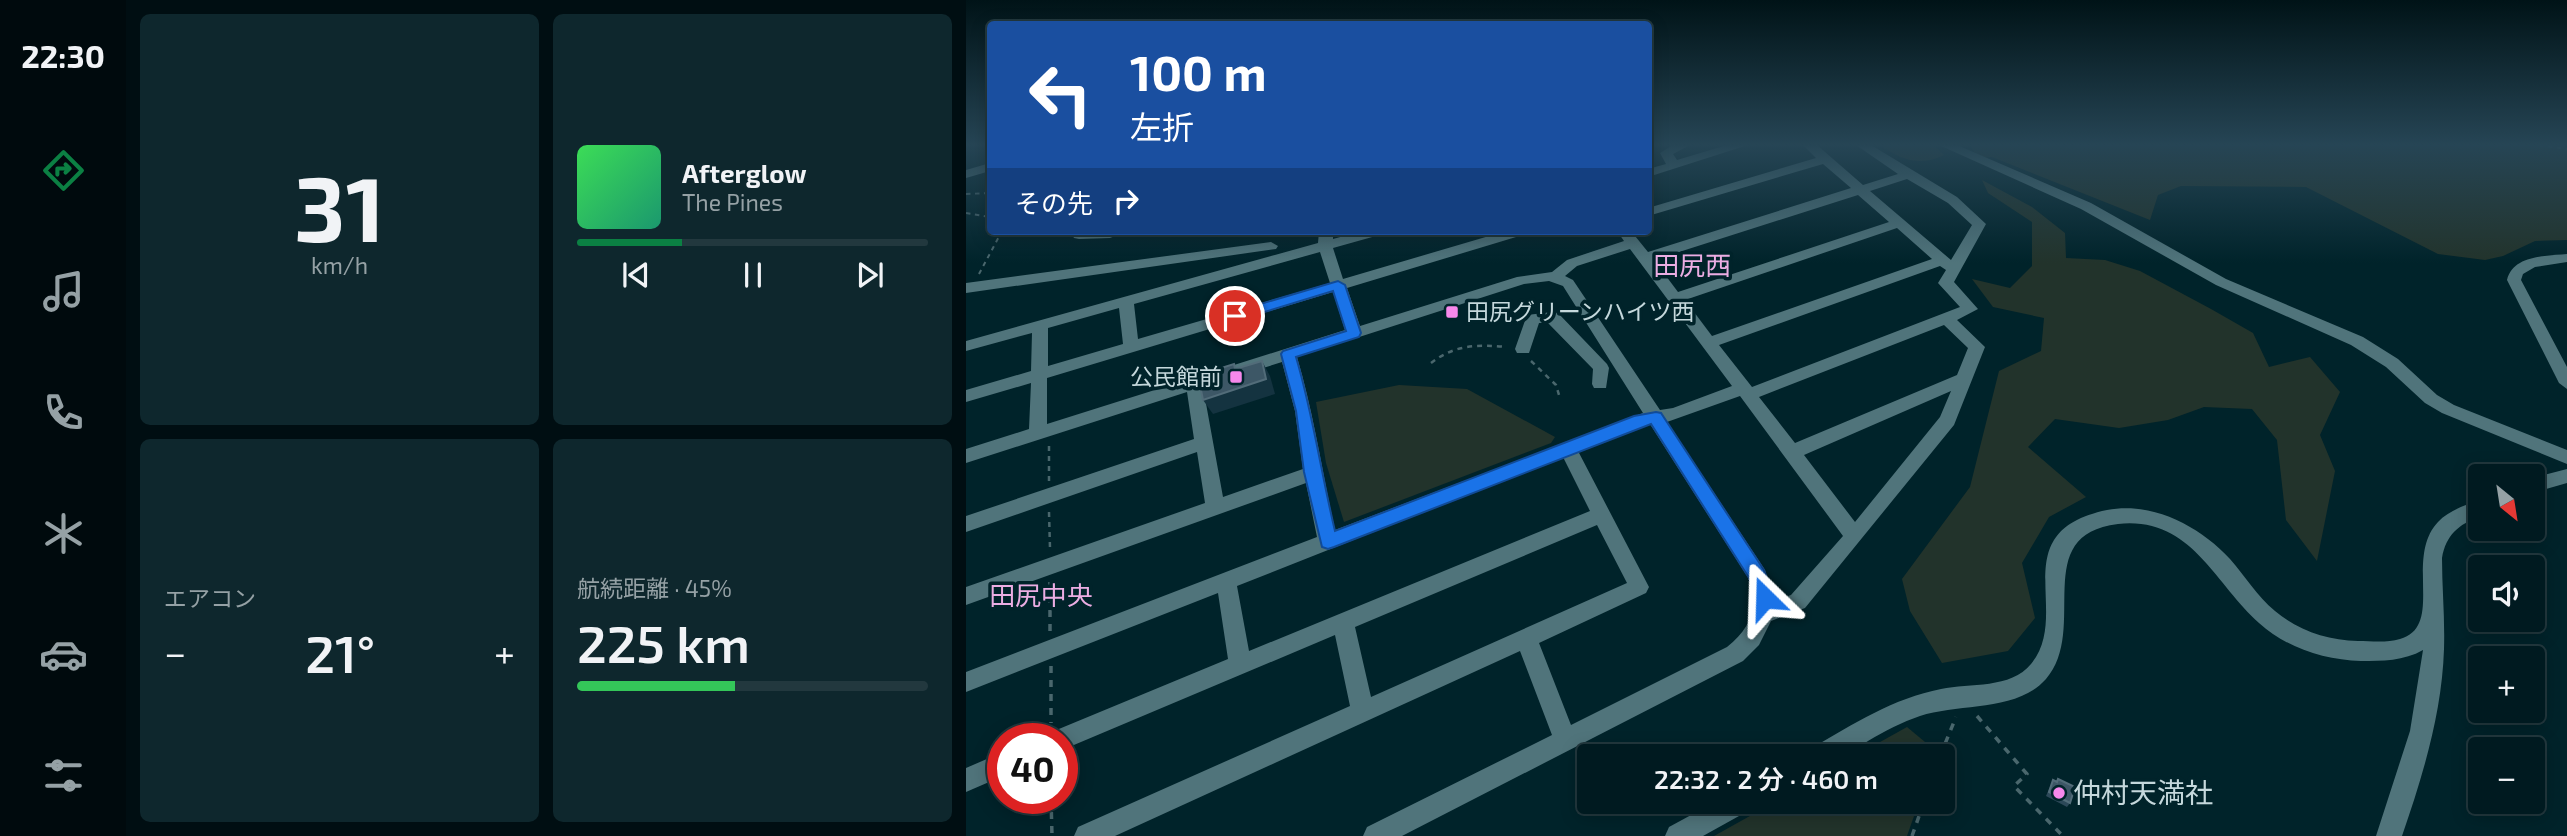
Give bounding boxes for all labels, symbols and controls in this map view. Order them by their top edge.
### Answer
text: 22:30 [21,36,105,74]
text: 100 m [1130,42,1267,101]
icon: left [1015,49,1106,140]
text: 左折 [1130,107,1194,145]
icon: directions [39,146,88,195]
text: 31 [294,151,385,260]
text: Afterglow [682,157,807,188]
icon: right [1107,182,1145,220]
text: その先 [1015,187,1093,218]
text: The Pines [682,188,783,216]
district label: 田尻西 [1653,249,1731,280]
text: km/h [311,251,368,279]
icon: previous [617,256,655,294]
icon: pause [734,256,772,294]
icon: next [851,256,889,294]
icon: music [39,267,88,316]
pin [1205,286,1265,346]
icon: arrive [1216,297,1254,335]
place label: 田尻グリーンハイツ西 [1466,297,1694,325]
marker: 田尻グリーンハイツ西 [1444,304,1460,320]
place label: 公民館前 [1130,362,1222,390]
marker: 公民館前 [1228,369,1244,385]
icon: phone [39,388,88,437]
north arrow [2468,464,2544,541]
map controls [2468,464,2545,814]
icon: climate [39,509,88,558]
button: sound [2468,555,2545,632]
position arrow [1728,561,1802,635]
text: 航続距離 · 45% [577,574,732,602]
district label: 田尻中央 [989,579,1093,610]
text: エアコン [164,584,256,612]
text: 225 km [577,611,750,673]
text: 21° [305,621,375,683]
text: − [164,629,186,675]
text: + [494,629,515,675]
icon: car [39,630,88,679]
button: + [2468,646,2545,723]
speed limit sign: 40 [987,723,1078,814]
button: − [2468,737,2545,814]
icon: filters [39,751,88,800]
text: 22:32 · 2 分 · 460 m [1654,763,1878,794]
place label: 仲村天満社 [2073,775,2213,809]
marker: 仲村天満社 [2051,785,2067,801]

